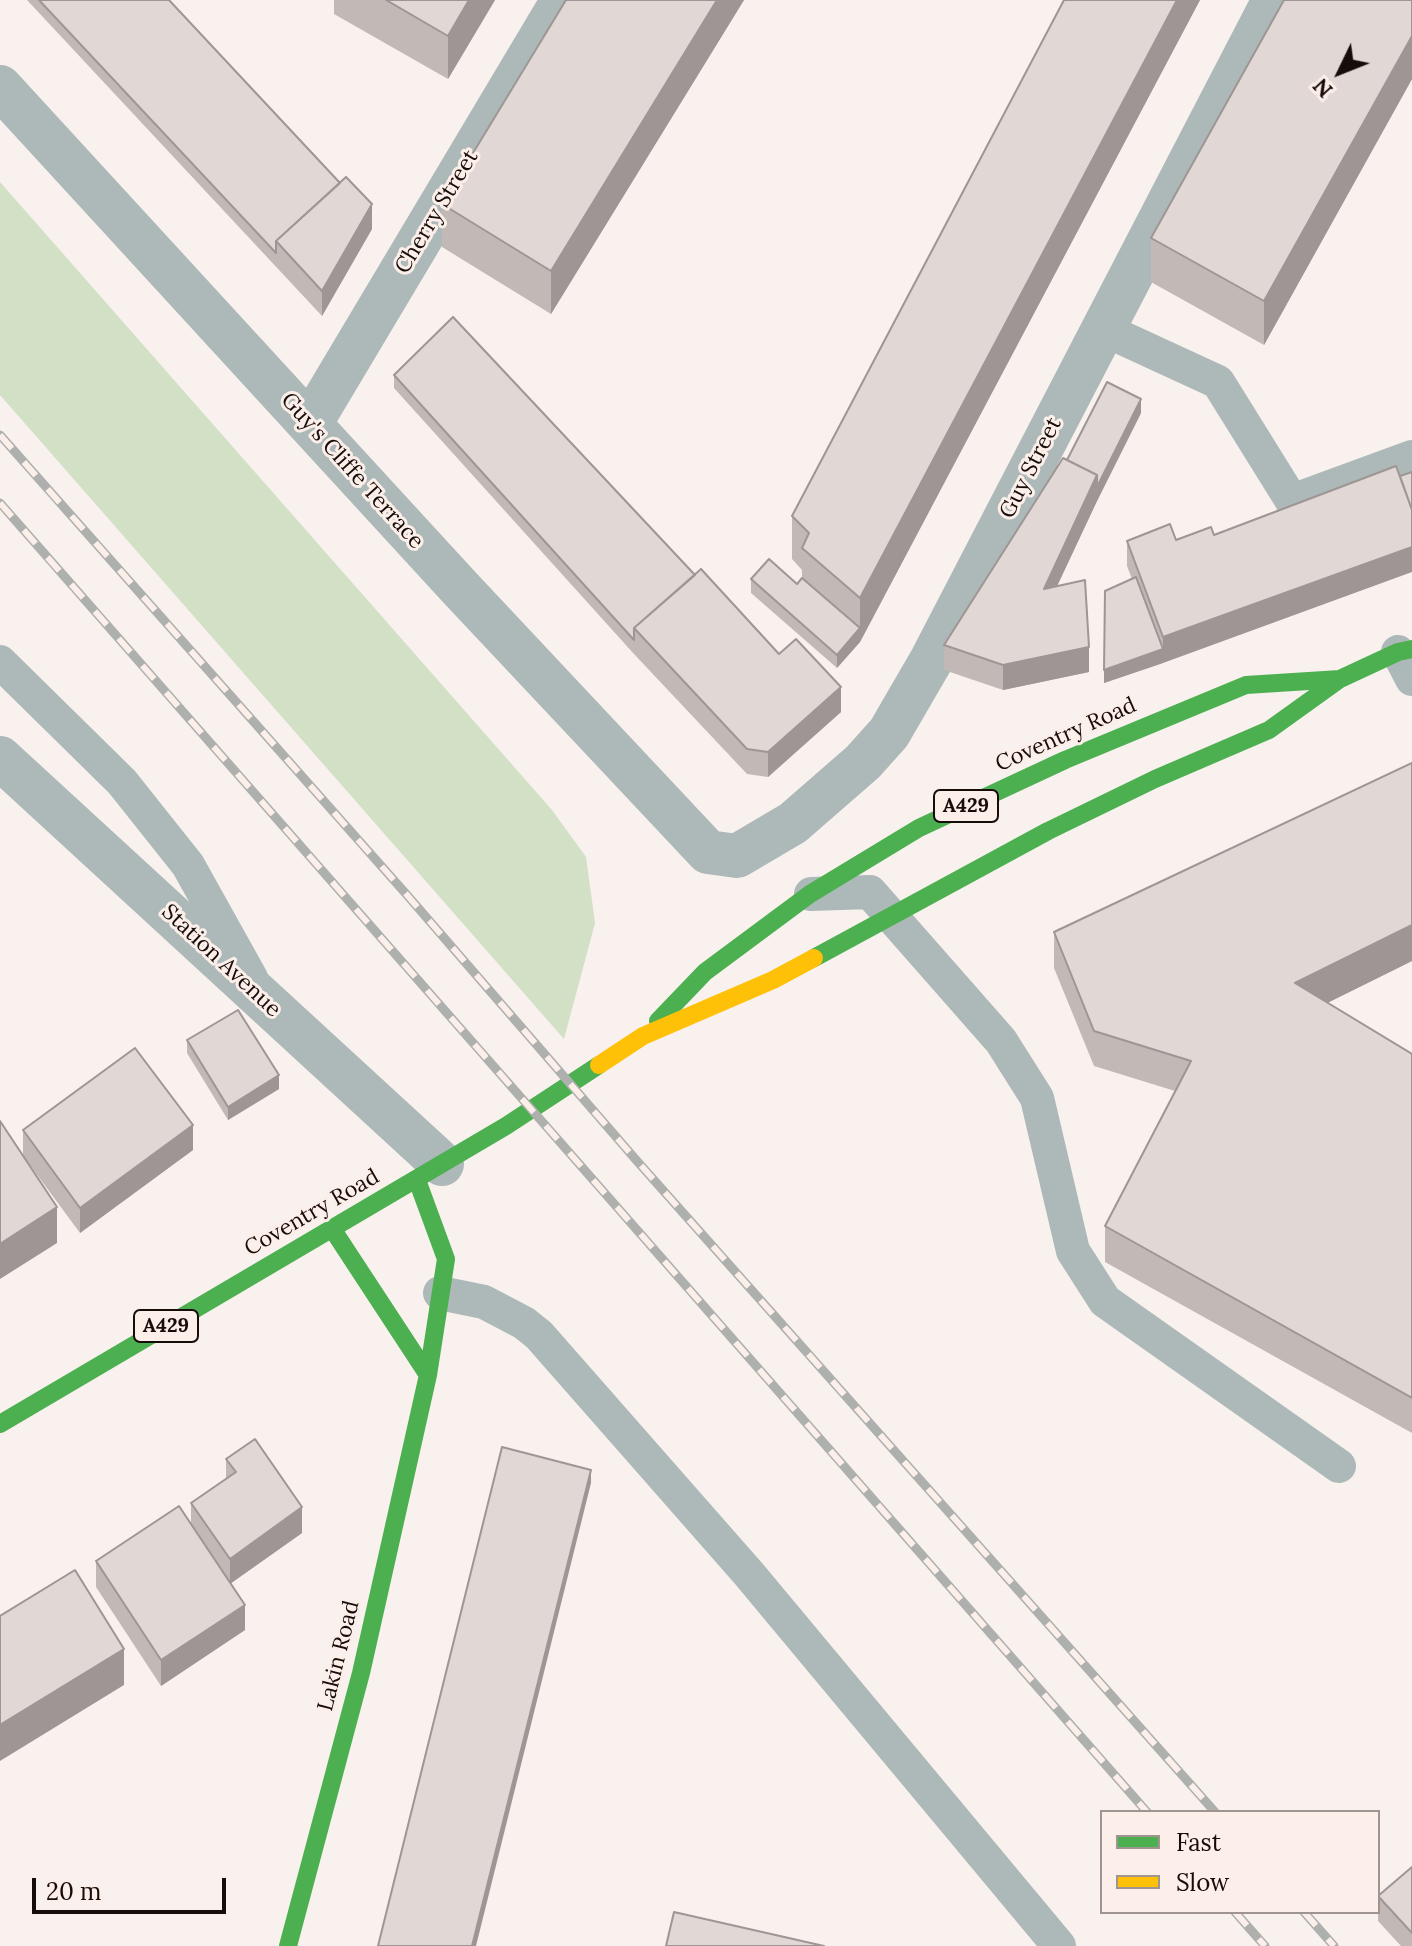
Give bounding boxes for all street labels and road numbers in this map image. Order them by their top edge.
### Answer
street label: Cherry Street [390,145,484,279]
street label: Guy's Cliffe Terrace [275,388,429,554]
street label: Guy Street [994,413,1068,523]
street label: Coventry Road [992,692,1140,778]
road number: A429 [934,790,998,822]
street label: Station Avenue [156,899,286,1023]
street label: Coventry Road [240,1164,384,1262]
road number: A429 [134,1310,198,1342]
street label: Lakin Road [313,1598,365,1714]

